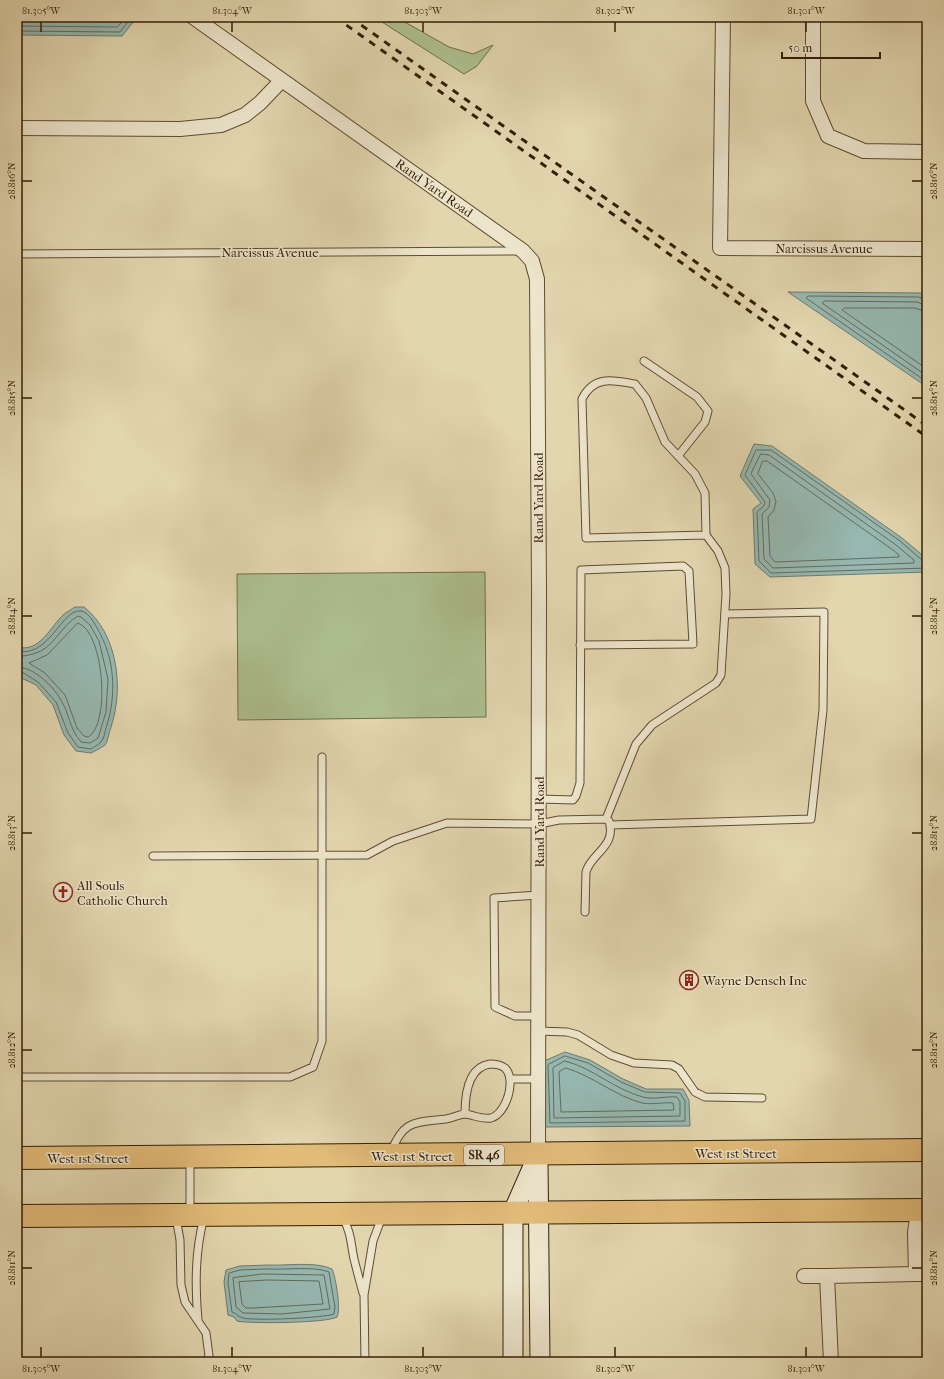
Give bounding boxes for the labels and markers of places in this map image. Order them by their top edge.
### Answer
place label: All Souls Catholic Church [76,878,168,908]
church icon: All Souls Catholic Church [52,881,74,903]
building icon: Wayne Densch Inc [678,969,700,991]
place label: Wayne Densch Inc [702,973,807,988]

